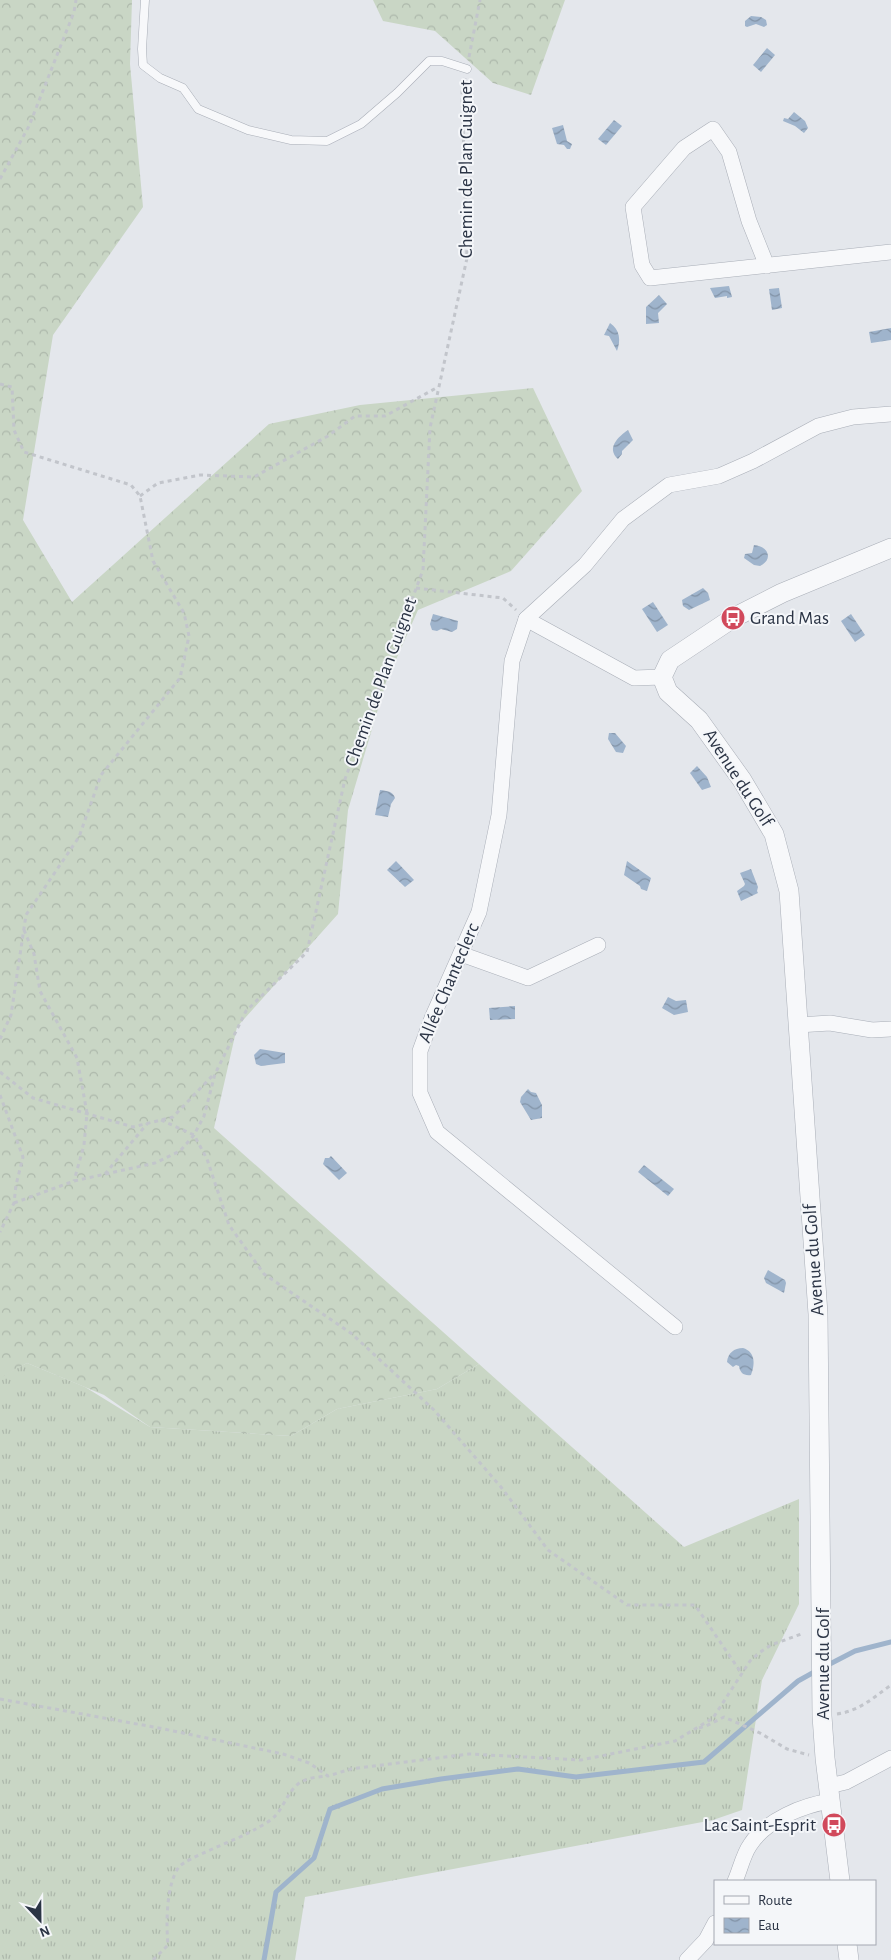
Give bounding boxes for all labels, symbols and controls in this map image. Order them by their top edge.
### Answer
street label: Chemin de Plan Guignet [457,80,476,258]
street label: Chemin de Plan Guignet [342,595,420,769]
bus stop icon: Grand Mas [720,605,746,631]
place label: Grand Mas [750,609,829,628]
street label: Avenue du Golf [700,726,777,831]
street label: Allée Chanteclerc [415,920,483,1046]
street label: Avenue du Golf [801,1202,827,1317]
street label: Avenue du Golf [814,1607,833,1720]
bus stop icon: Lac Saint-Esprit [821,1812,847,1838]
place label: Lac Saint-Esprit [704,1816,816,1835]
legend [714,1880,876,1945]
text: Route [758,1893,792,1908]
north arrow [15,1895,65,1945]
text: Eau [758,1918,780,1933]
text: N [37,1923,52,1939]

